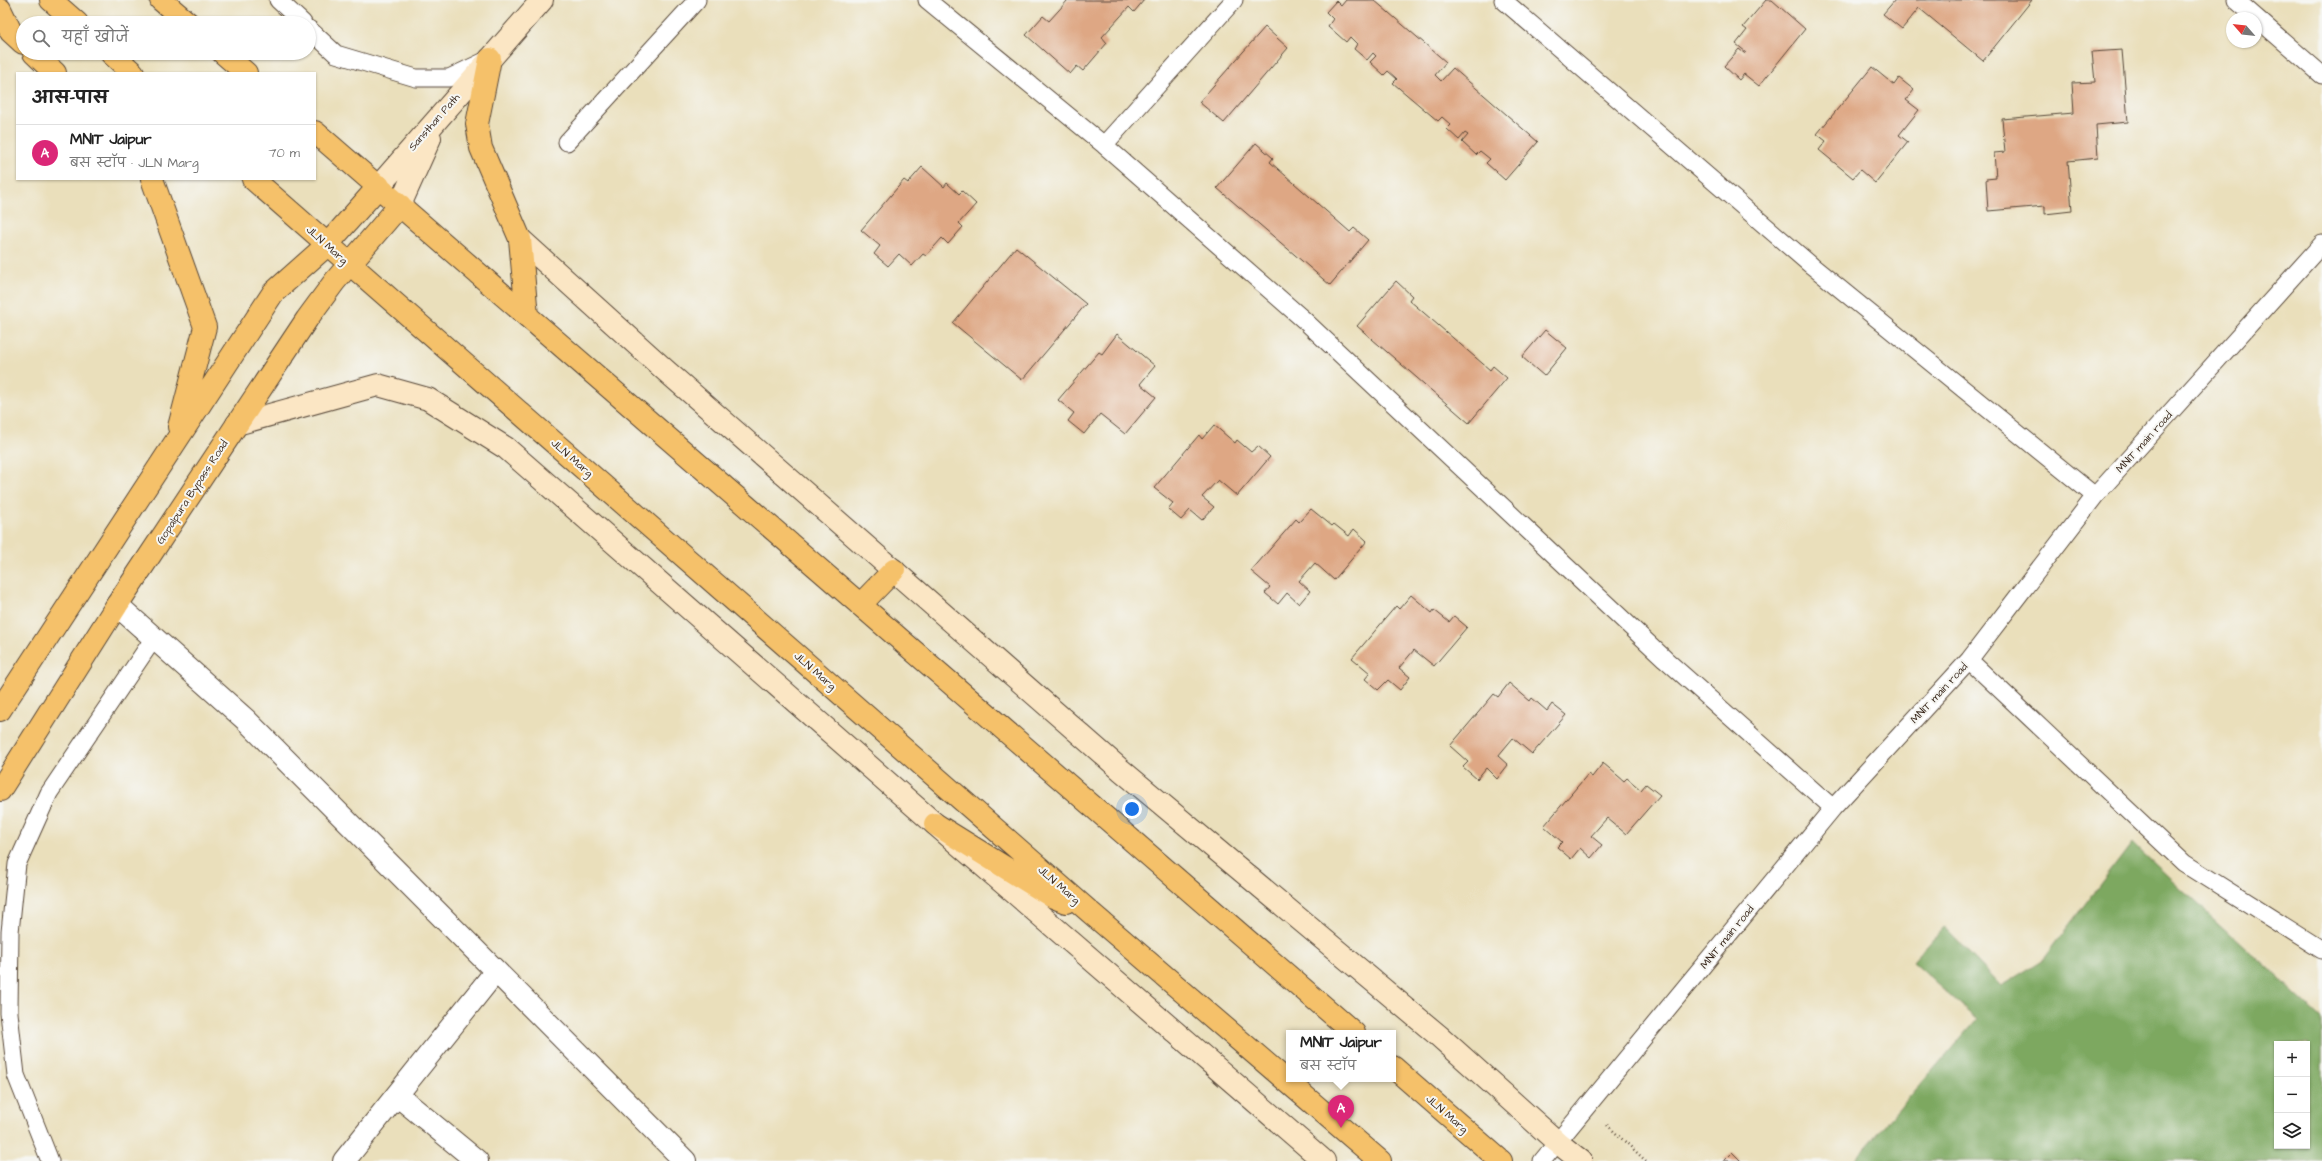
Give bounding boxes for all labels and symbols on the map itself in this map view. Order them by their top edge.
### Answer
north arrow [2226,12,2262,48]
street label: Sansthan Path [405,90,464,154]
street label: JLN Marg [302,222,351,269]
street label: MNIT main road [2112,408,2176,476]
street label: JLN Marg [547,436,596,481]
street label: Gopalpura Bypass Road [153,437,232,548]
street label: JLN Marg [790,649,839,694]
street label: MNIT main road [1907,659,1971,727]
your location [1122,799,1142,819]
street label: JLN Marg [1034,863,1083,908]
street label: MNIT main road [1697,902,1758,972]
street label: JLN Marg [1422,1092,1471,1137]
pin: A [1328,1095,1354,1128]

